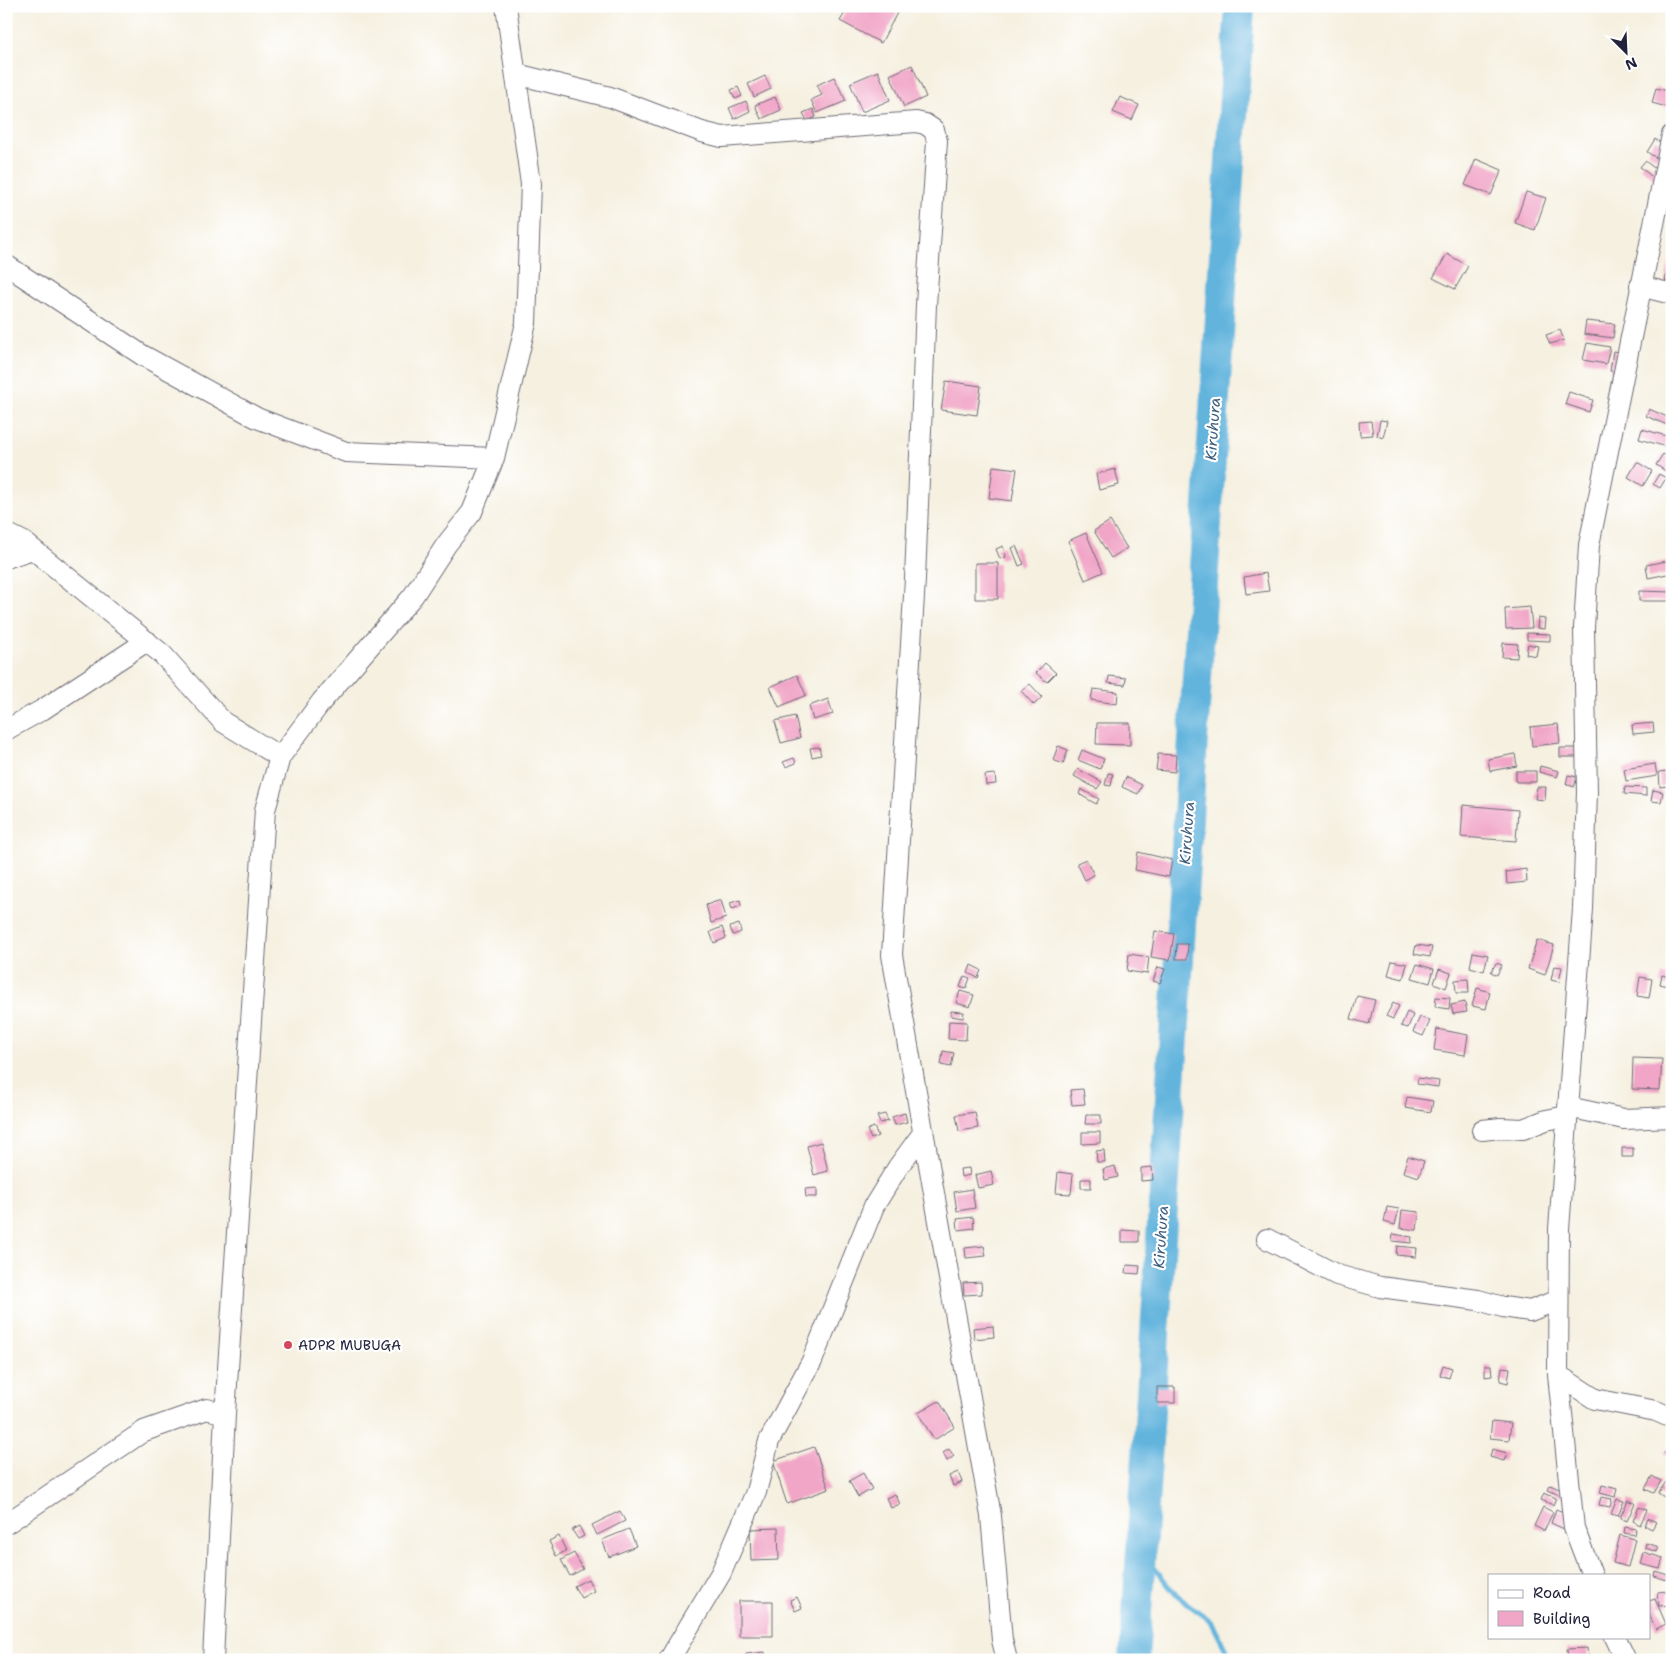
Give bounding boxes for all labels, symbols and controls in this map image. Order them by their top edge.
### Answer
north arrow [1600,28,1650,78]
text: N [1623,53,1640,74]
water label: Kiruhura [1201,397,1225,461]
water label: Kiruhura [1175,801,1199,865]
water label: Kiruhura [1149,1205,1173,1269]
place label: ADPR MUBUGA [298,1336,401,1354]
marker: ADPR MUBUGA [282,1339,294,1351]
legend [1488,1574,1650,1638]
text: Road [1533,1583,1571,1603]
text: Building [1533,1609,1590,1629]

